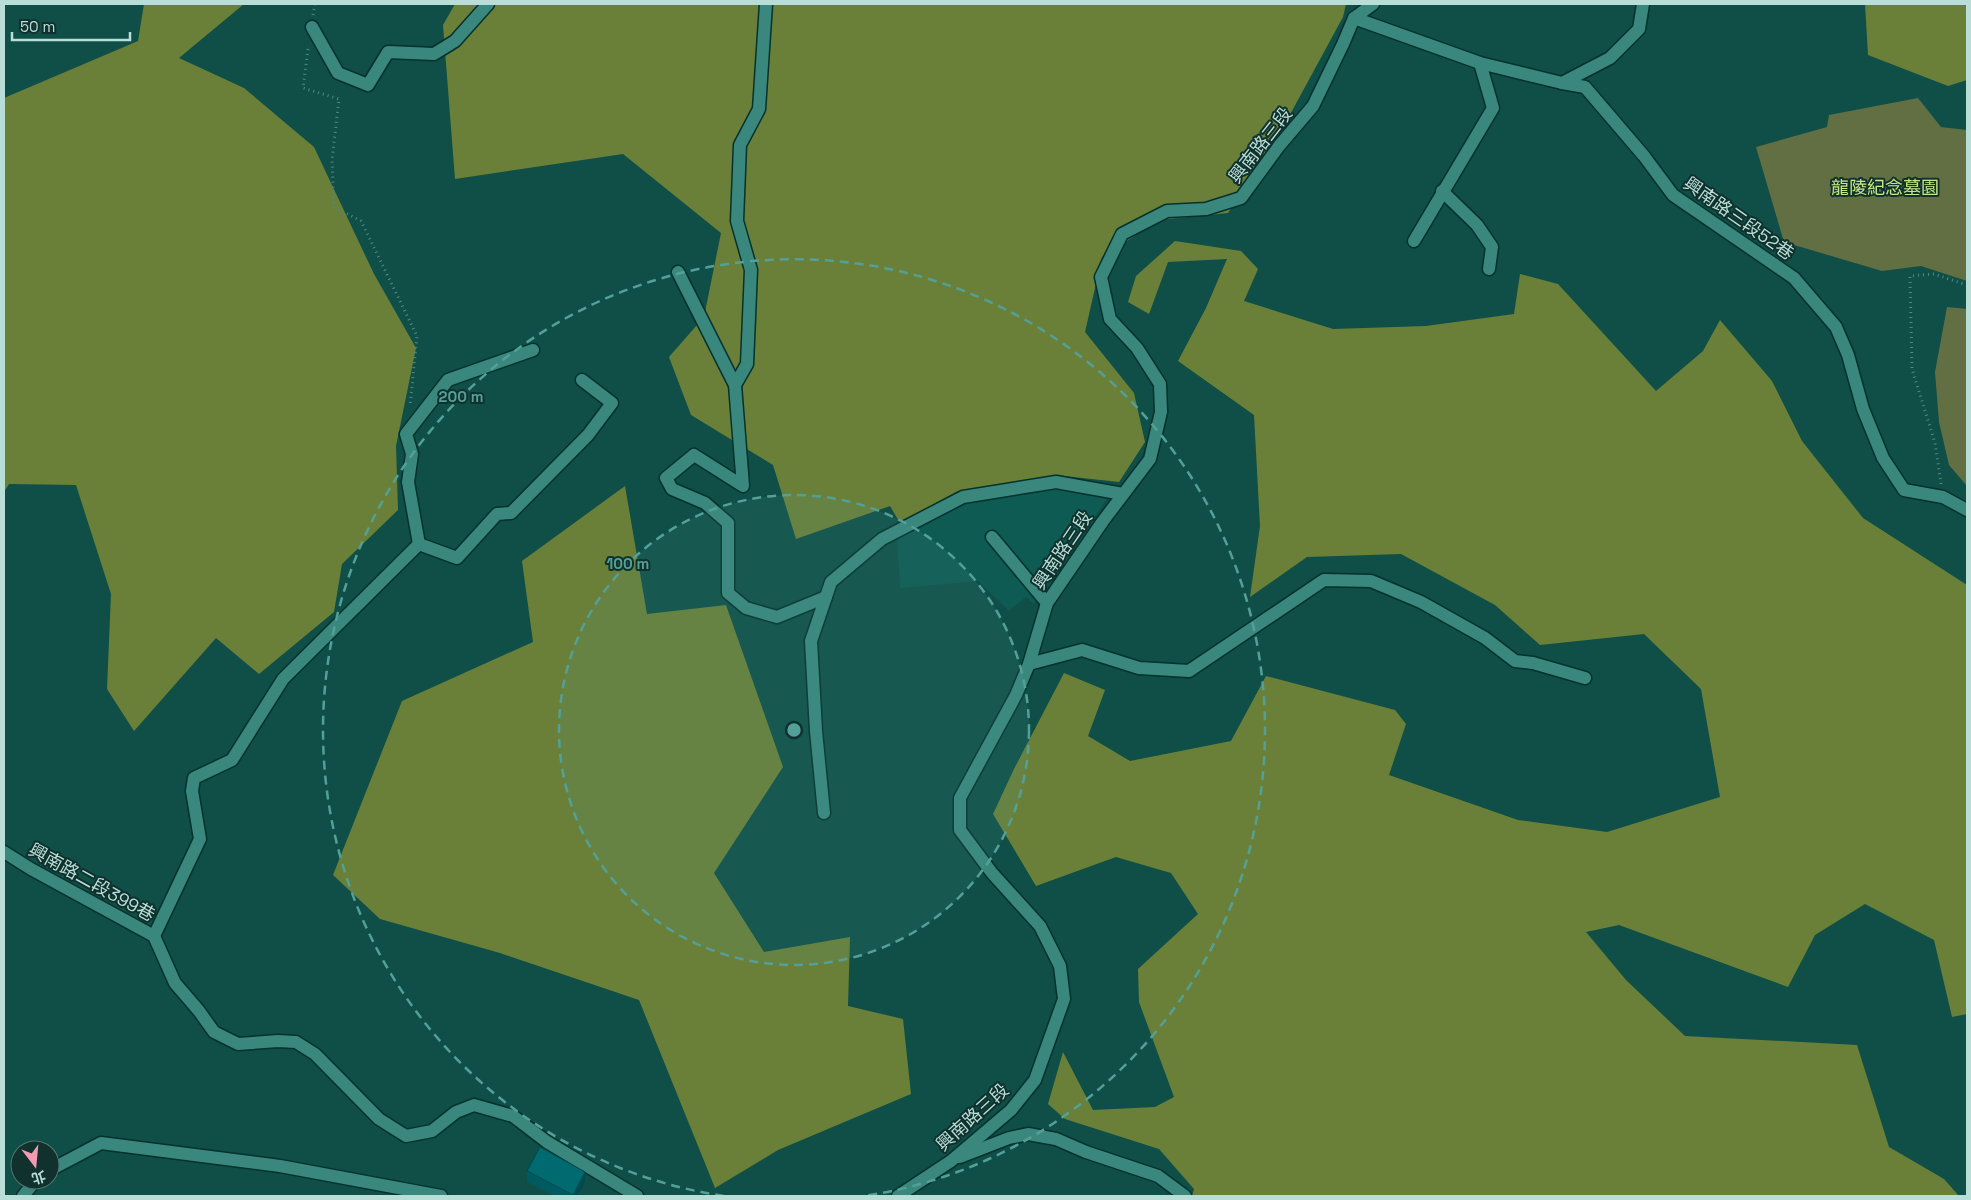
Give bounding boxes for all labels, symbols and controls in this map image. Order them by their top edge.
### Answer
scale bar [12,10,130,42]
text: 50 m [20,17,55,36]
street label: 興南路三段 [1223,102,1297,188]
street label: 興南路三段52巷 [1679,171,1799,265]
park label: 龍陵紀念墓園 [1831,176,1939,199]
text: 200 m [439,387,483,406]
street label: 興南路三段 [1027,506,1097,594]
text: 100 m [607,554,649,573]
centre of rings [785,721,803,739]
street label: 興南路二段399巷 [25,838,159,926]
street label: 興南路三段 [931,1078,1013,1156]
north arrow [10,1140,60,1190]
text: 北 [29,1167,48,1188]

